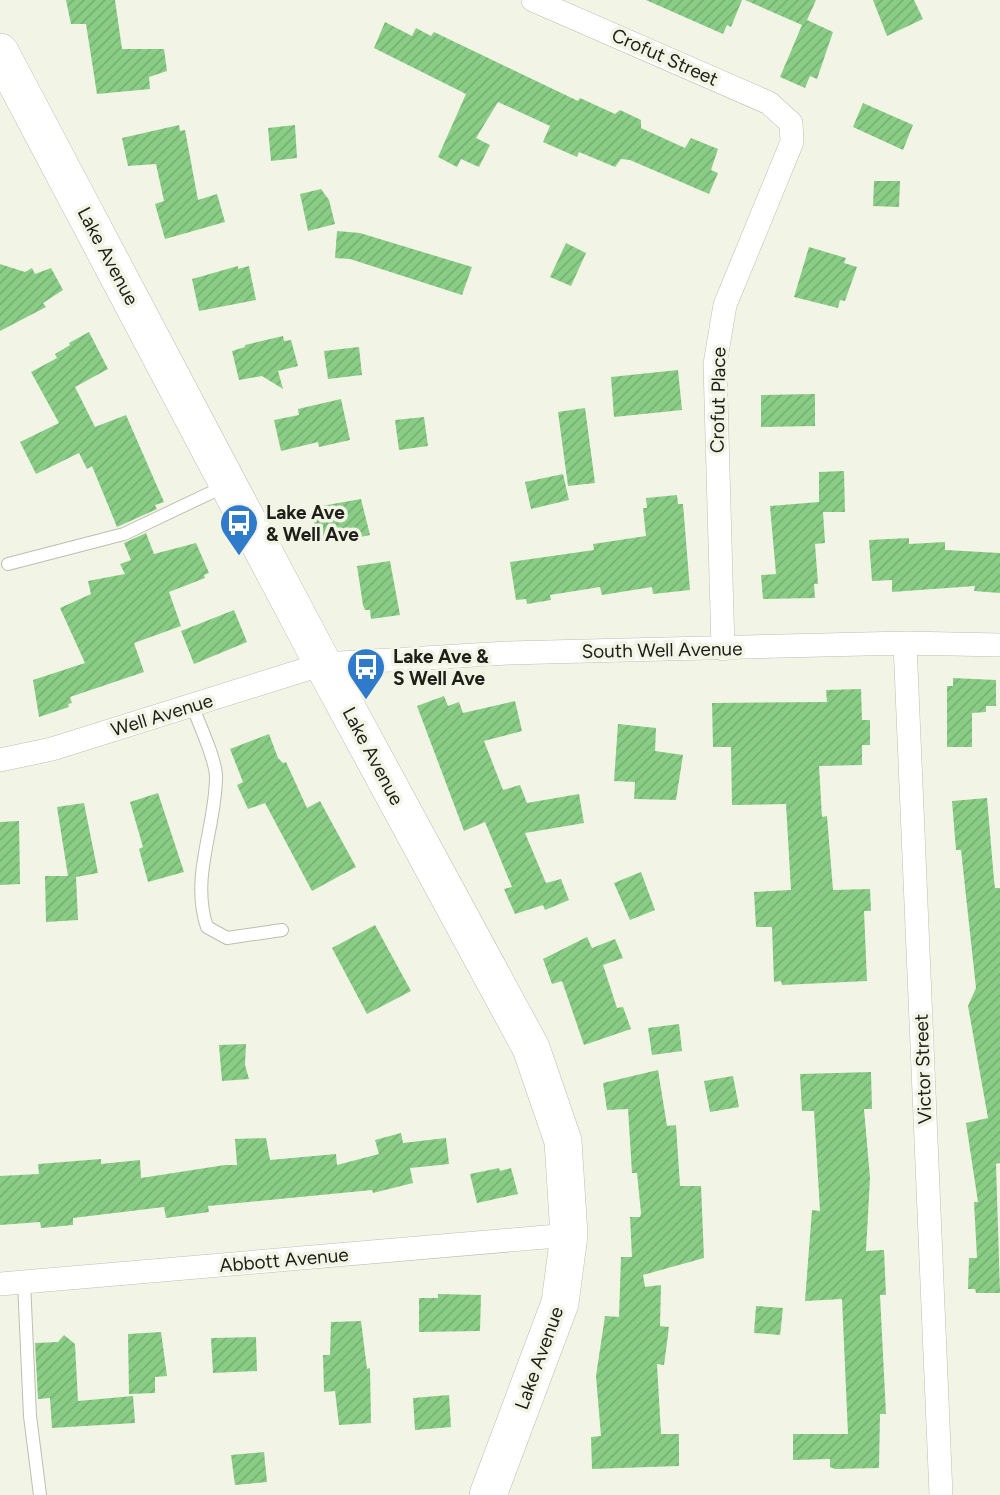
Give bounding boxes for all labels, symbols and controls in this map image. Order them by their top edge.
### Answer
street label: Crofut Street [608,23,722,91]
street label: Lake Avenue [73,203,143,309]
street label: Crofut Place [706,347,730,453]
place label: Lake Ave & Well Ave [266,501,359,546]
bus stop icon: Lake Ave & Well Ave [218,502,260,557]
street label: South Well Avenue [581,637,743,663]
place label: Lake Ave & S Well Ave [393,645,489,690]
bus stop icon: Lake Ave & S Well Ave [345,646,387,701]
street label: Well Avenue [108,689,216,741]
street label: Lake Avenue [338,703,408,809]
street label: Victor Street [910,1013,936,1125]
street label: Abbott Avenue [219,1243,349,1277]
street label: Lake Avenue [510,1303,568,1413]

